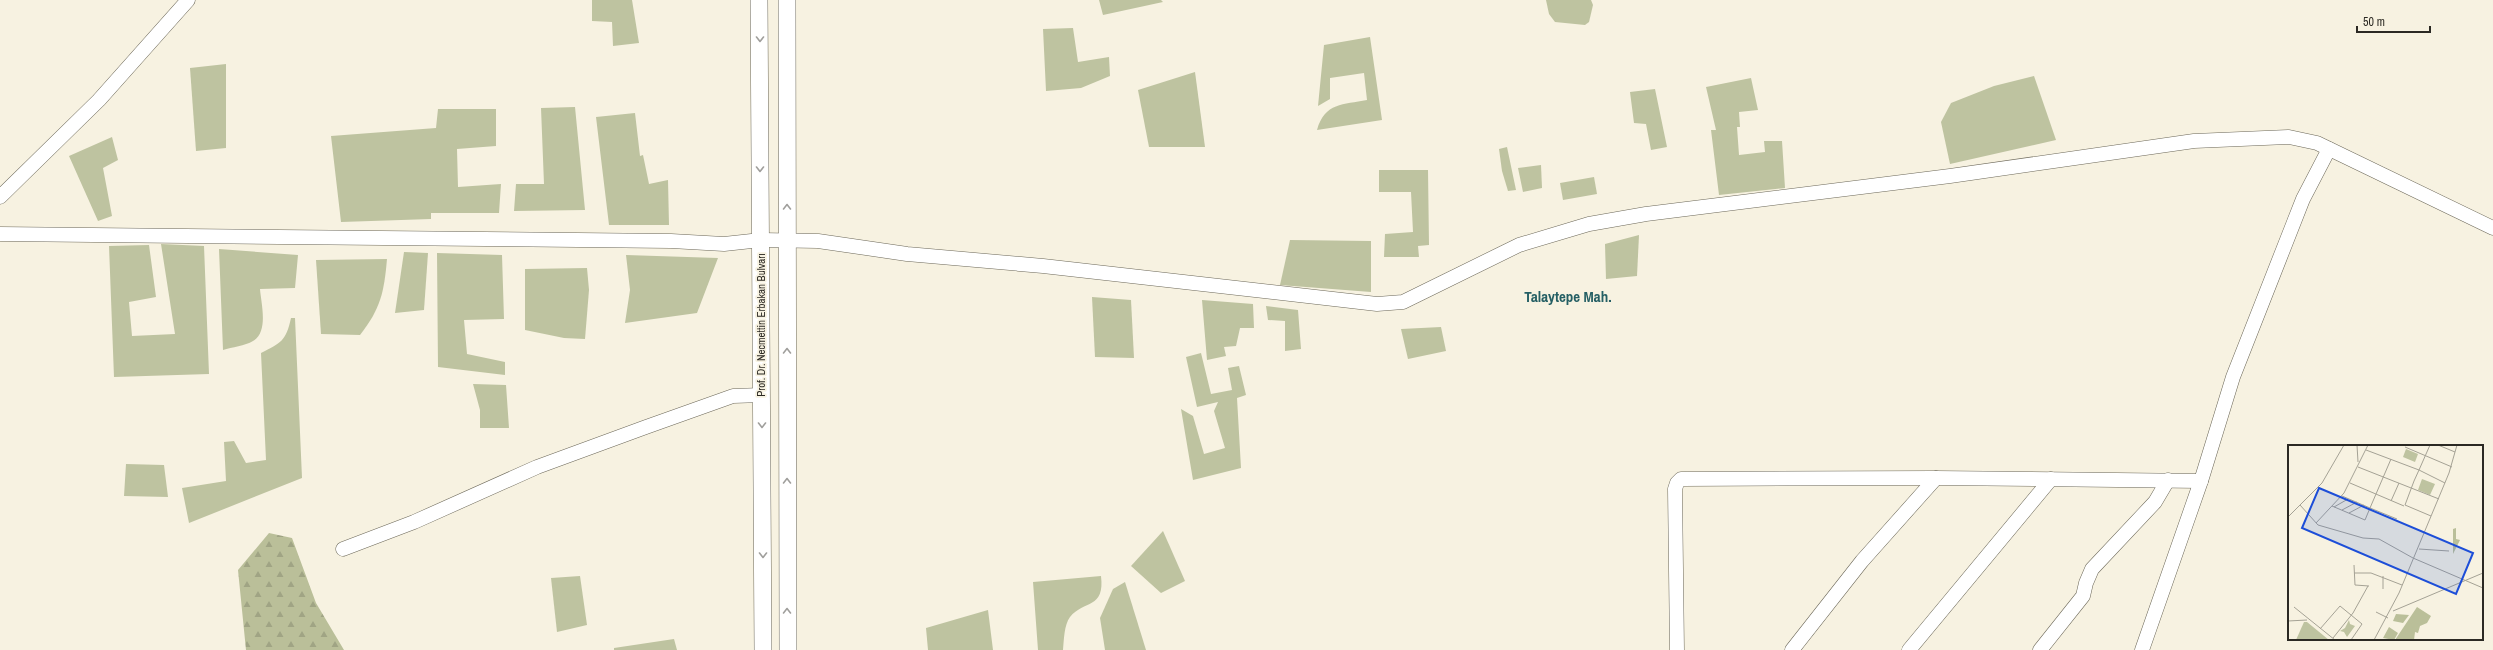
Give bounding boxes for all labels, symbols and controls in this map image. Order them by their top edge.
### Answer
scale bar [2357,8,2430,34]
text: 50 m [2363,14,2385,30]
one-way arrow [756,36,764,42]
one-way arrow [756,166,764,172]
one-way arrow [783,204,791,210]
street label: Prof. Dr. Necmettin Erbakan Bulvarı [754,253,768,397]
district label: Talaytepe Mah. [1524,286,1612,307]
one-way arrow [783,348,791,354]
one-way arrow [758,422,766,428]
inset map [2288,445,2483,640]
one-way arrow [783,478,791,484]
one-way arrow [759,552,767,558]
one-way arrow [783,608,791,614]

